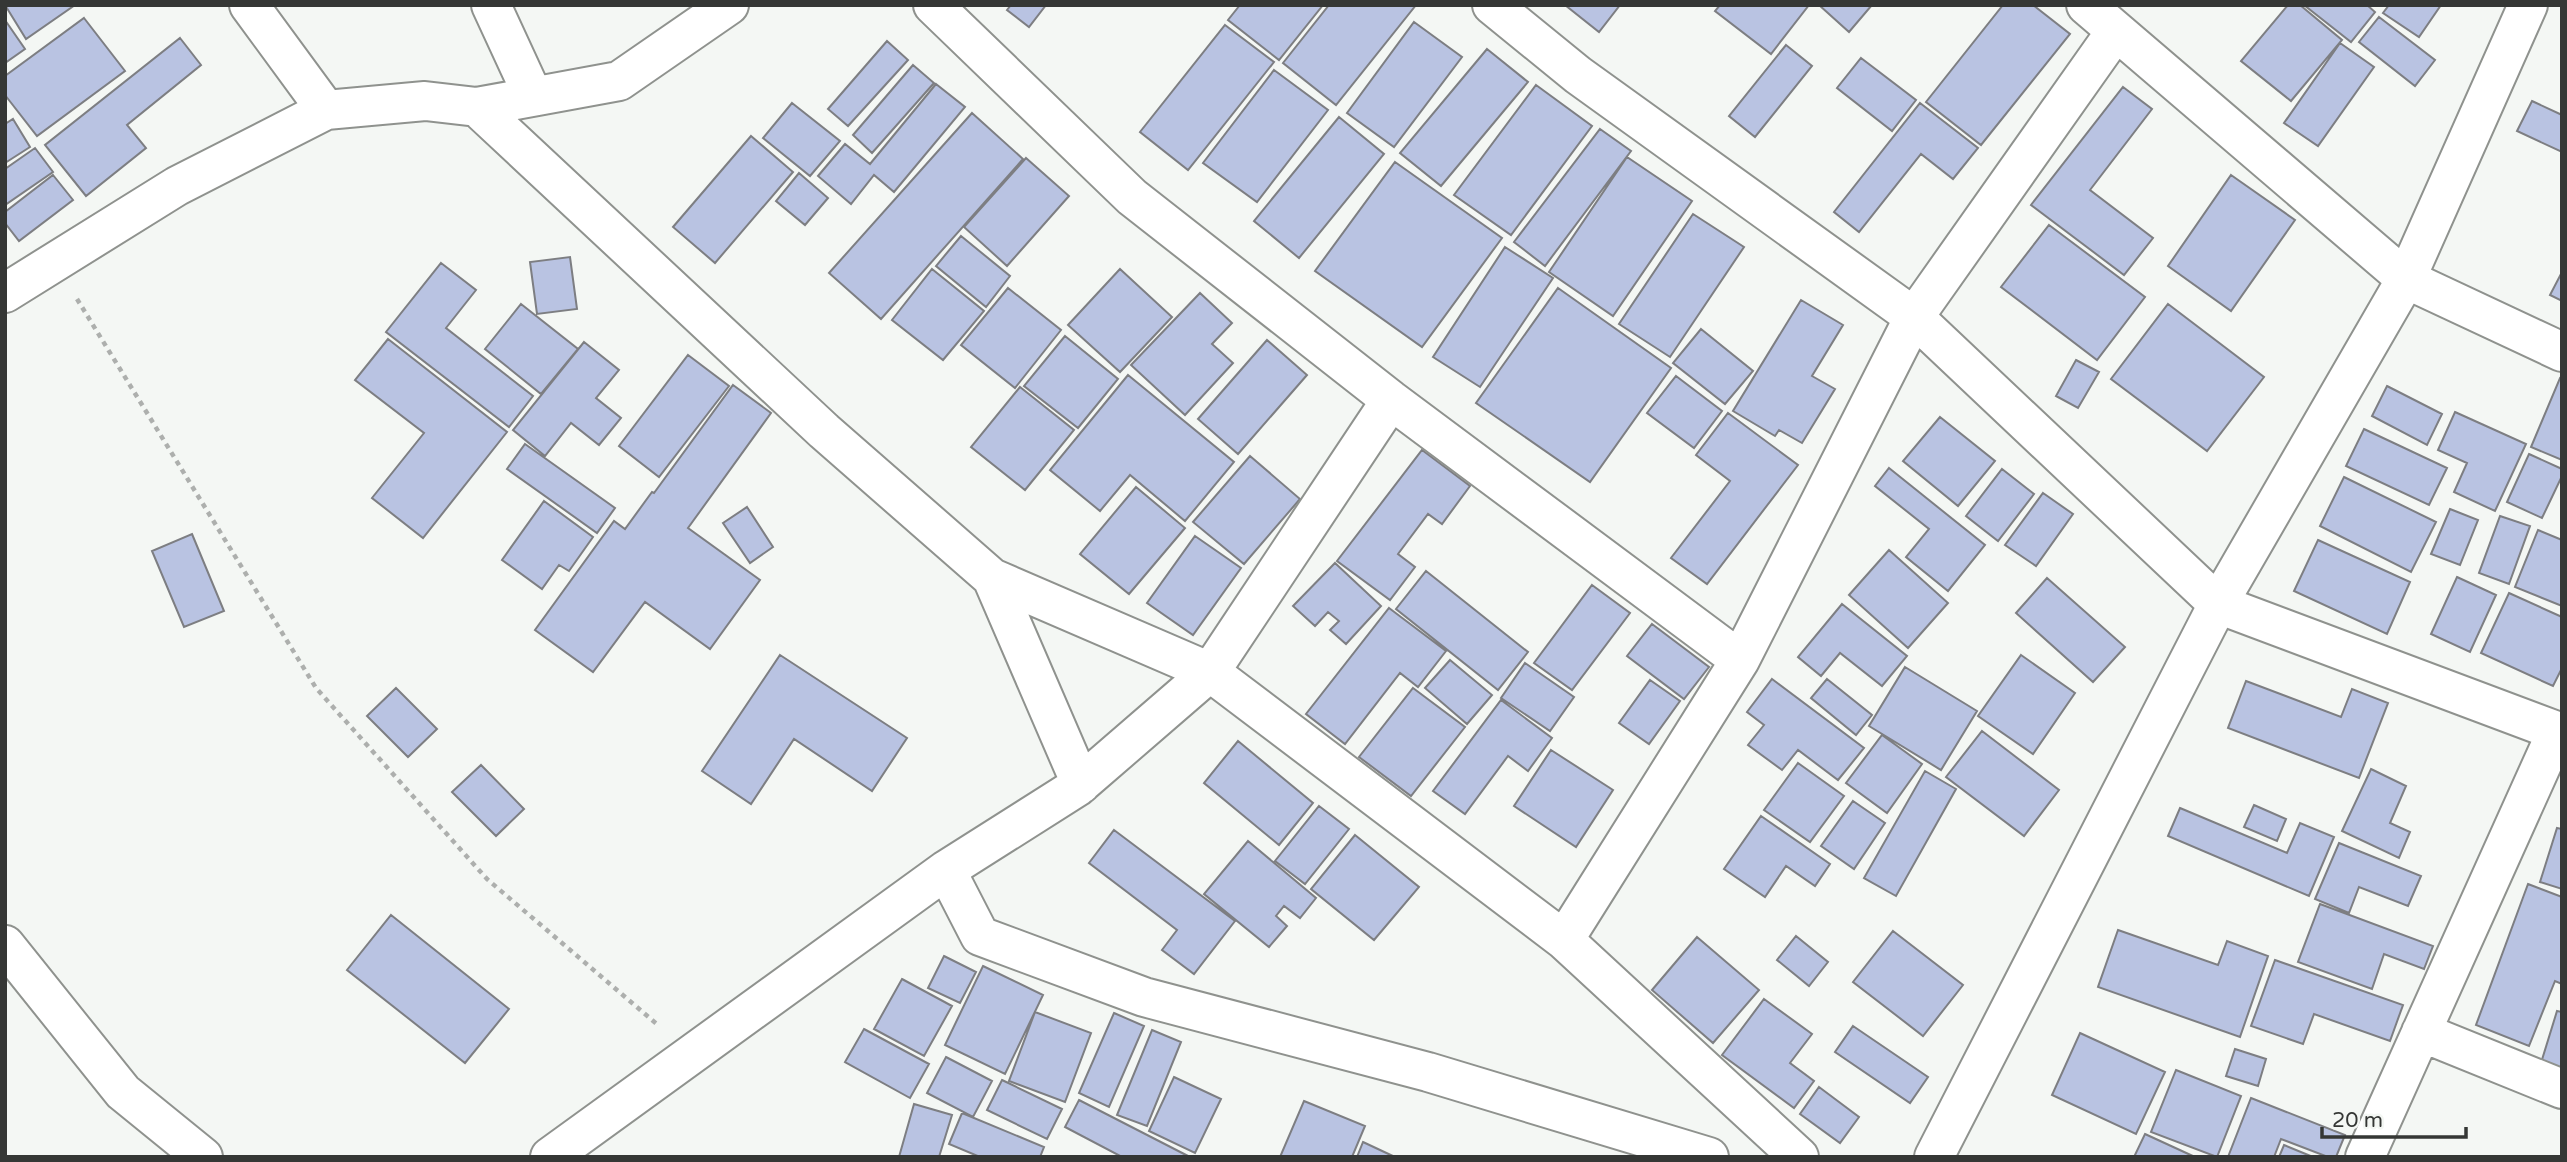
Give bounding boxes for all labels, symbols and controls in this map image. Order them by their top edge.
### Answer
scale bar [2322,1096,2466,1140]
text: 20 m [2332,1108,2383,1133]

